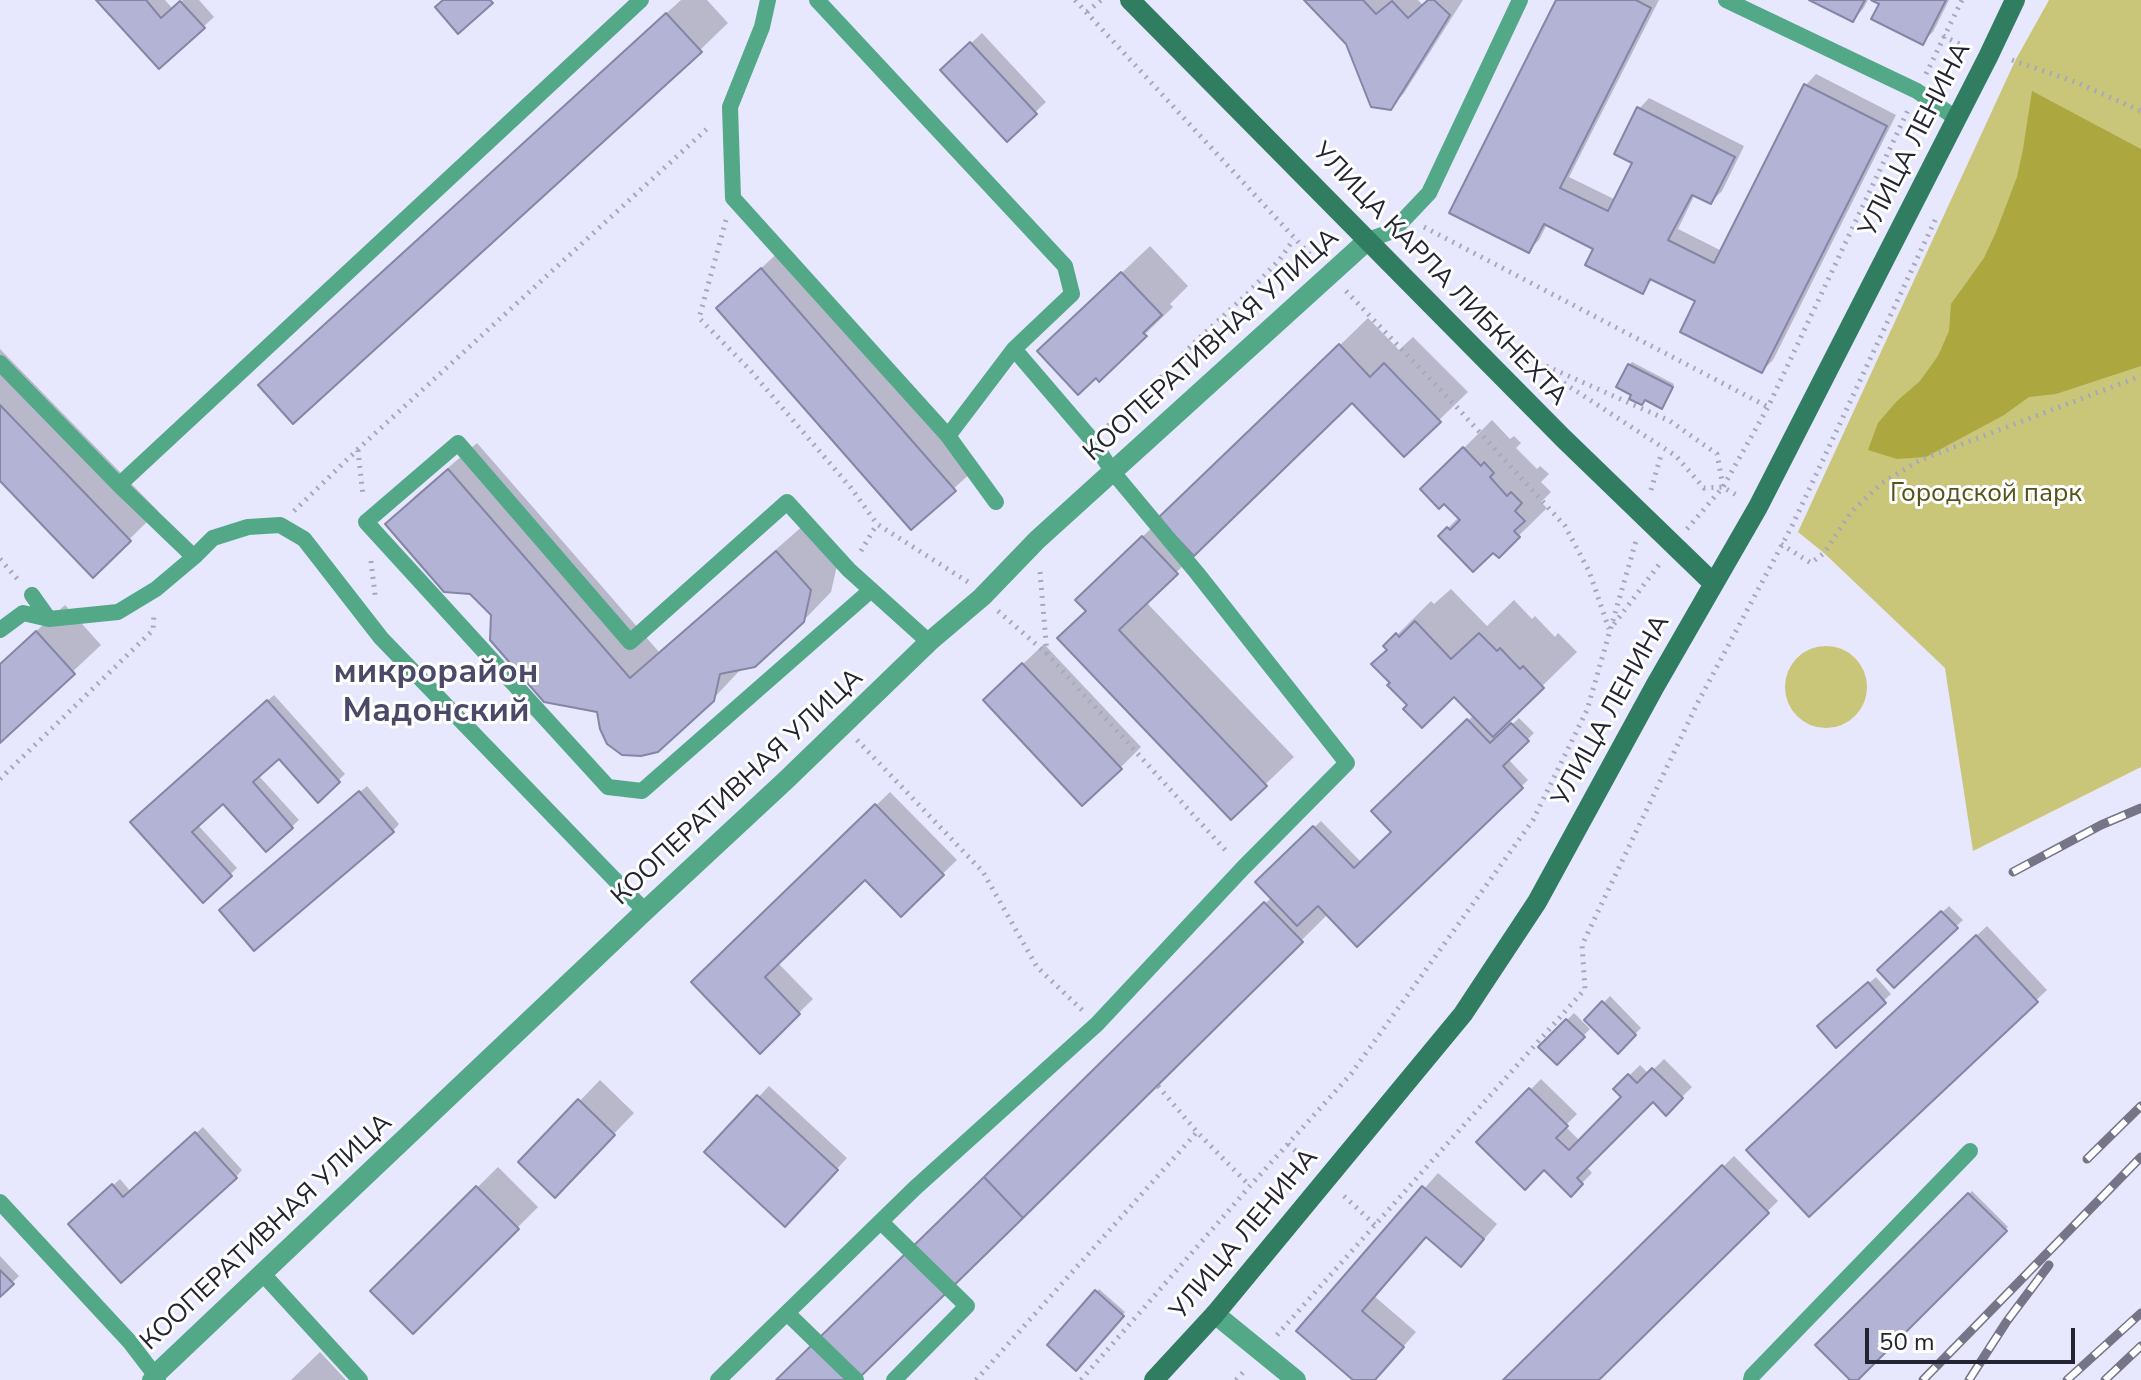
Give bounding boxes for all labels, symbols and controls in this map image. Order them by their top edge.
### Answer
street label: УЛИЦА ЛЕНИНА [1854,38,1978,242]
street label: УЛИЦА КАРЛА ЛИБКНЕХТА [1305,137,1573,413]
street label: КООПЕРАТИВНАЯ УЛИЦА [1078,223,1346,469]
park label: Городской парк [1890,479,2082,511]
street label: УЛИЦА ЛЕНИНА [1547,610,1677,812]
district label: микрорайон Мадонский [334,654,538,734]
street label: КООПЕРАТИВНАЯ УЛИЦА [606,663,870,913]
street label: КООПЕРАТИВНАЯ УЛИЦА [135,1108,399,1358]
street label: УЛИЦА ЛЕНИНА [1164,1143,1326,1327]
scale bar [1869,1312,2079,1362]
text: 50 m [1879,1326,1935,1358]

